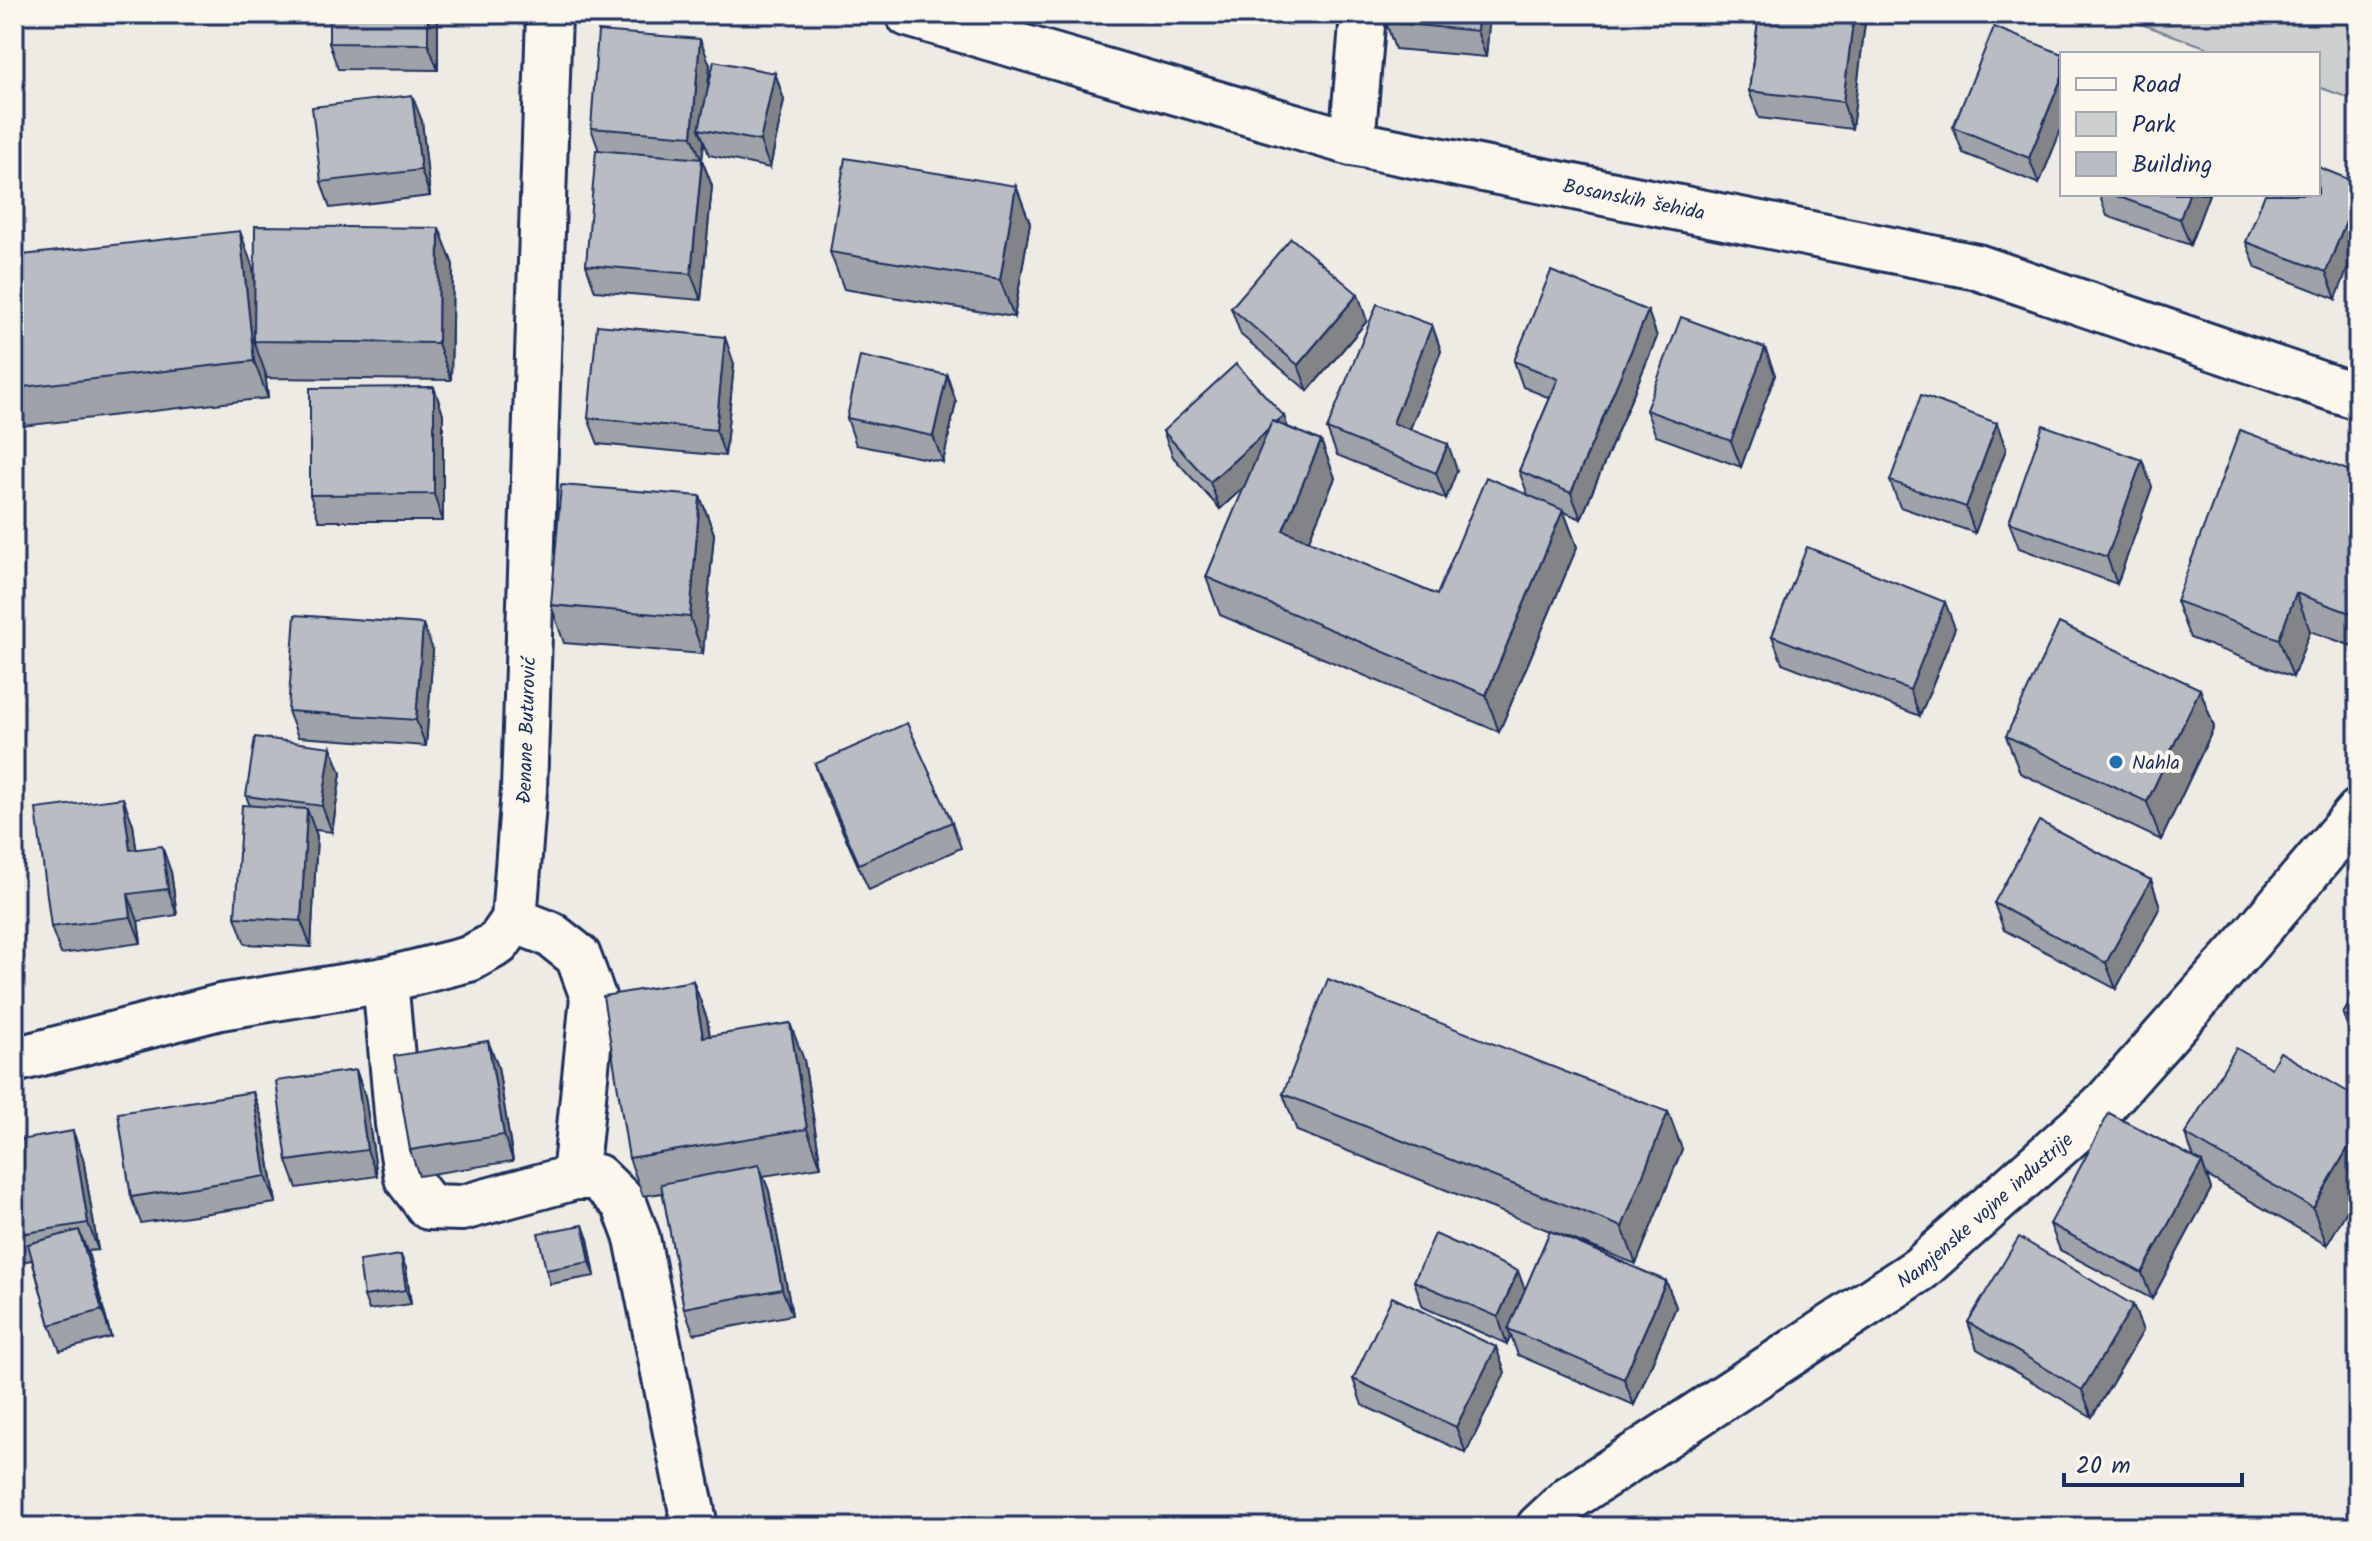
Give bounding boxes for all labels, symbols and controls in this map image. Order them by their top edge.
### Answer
legend [2060,52,2320,196]
text: Road [2132,66,2181,105]
text: Park [2132,106,2176,145]
text: Building [2132,146,2212,185]
street label: Bosanskih šehida [1560,171,1708,231]
street label: Đenane Buturović [509,655,546,805]
place label: Nahla [2132,748,2180,780]
marker: Nahla [2107,753,2125,771]
street label: Namjenske vojne industrije [1891,1126,2082,1298]
scale bar [2064,1437,2242,1487]
text: 20 m [2076,1447,2131,1486]

